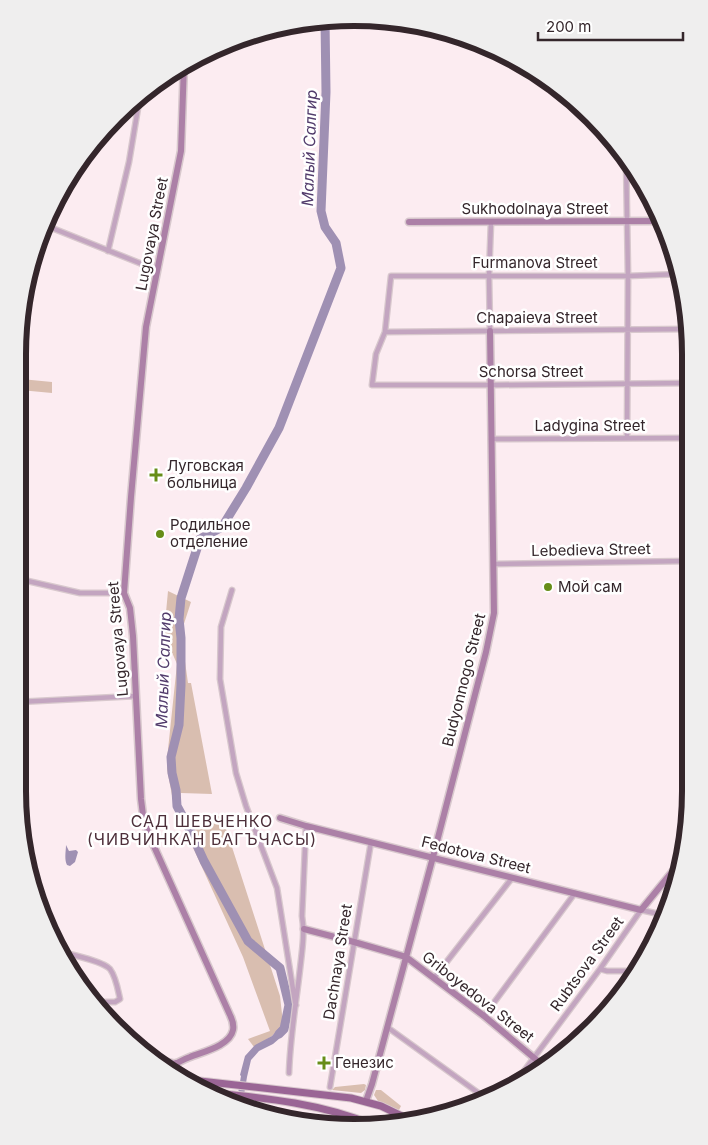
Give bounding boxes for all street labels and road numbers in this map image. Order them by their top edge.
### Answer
street label: Lugovaya Street [131,175,172,292]
street label: Sukhodolnaya Street [462,199,608,218]
street label: Furmanova Street [472,253,598,272]
street label: Chapaieva Street [476,308,598,327]
street label: Schorsa Street [479,362,583,381]
street label: Ladygina Street [535,416,646,435]
street label: Lebedieva Street [531,539,651,560]
street label: Lugovaya Street [103,581,132,697]
street label: Budyonnogo Street [438,611,489,748]
street label: Fedotova Street [419,832,533,877]
street label: Dachnaya Street [319,903,356,1021]
street label: Rubtsova Street [546,913,627,1015]
street label: Griboyedova Street [419,947,538,1046]

